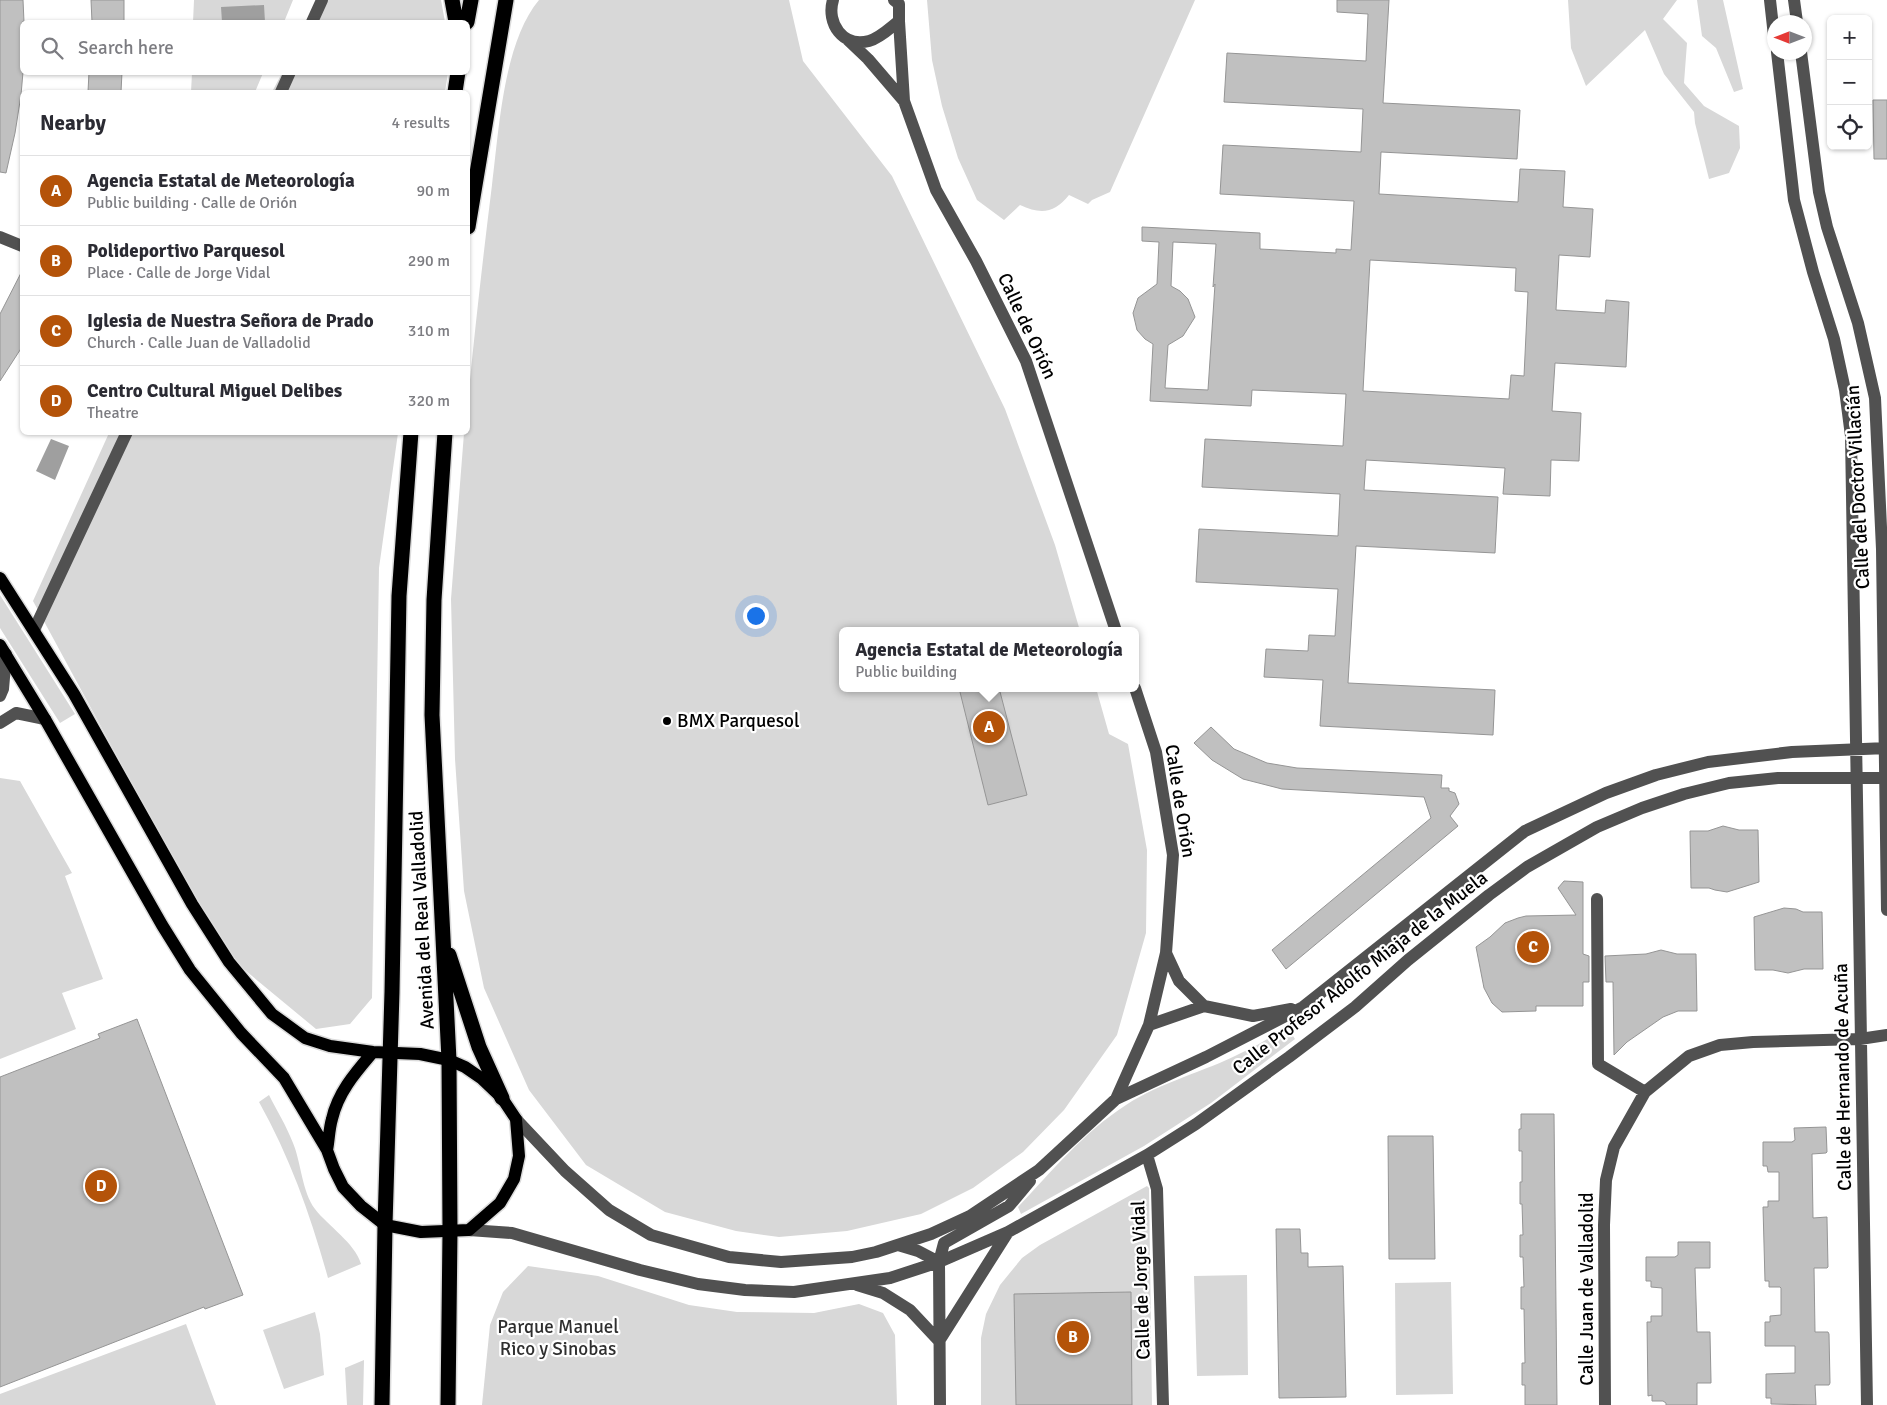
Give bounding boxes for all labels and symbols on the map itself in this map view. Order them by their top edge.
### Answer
north arrow [1767,15,1812,60]
street label: Calle de Orión [992,269,1062,383]
street label: Calle del Doctor Villacián [1841,384,1875,590]
your location [743,603,769,629]
pin: A [973,708,1005,746]
place label: BMX Parquesol [677,709,800,733]
marker: BMX Parquesol [661,715,673,727]
street label: Calle de Orión [1159,743,1201,859]
street label: Avenida del Real Valladolid [404,810,440,1030]
street label: Calle Profesor Adolfo Miaja de la Muela [1228,866,1492,1080]
pin: C [1517,928,1549,966]
street label: Calle de Hernando de Acuña [1829,963,1857,1191]
pin: D [85,1167,117,1205]
street label: Calle Juan de Valladolid [1575,1192,1599,1386]
street label: Calle de Jorge Vidal [1126,1200,1156,1360]
park label: Parque Manuel Rico y Sinobas [497,1315,619,1361]
pin: B [1057,1318,1089,1356]

